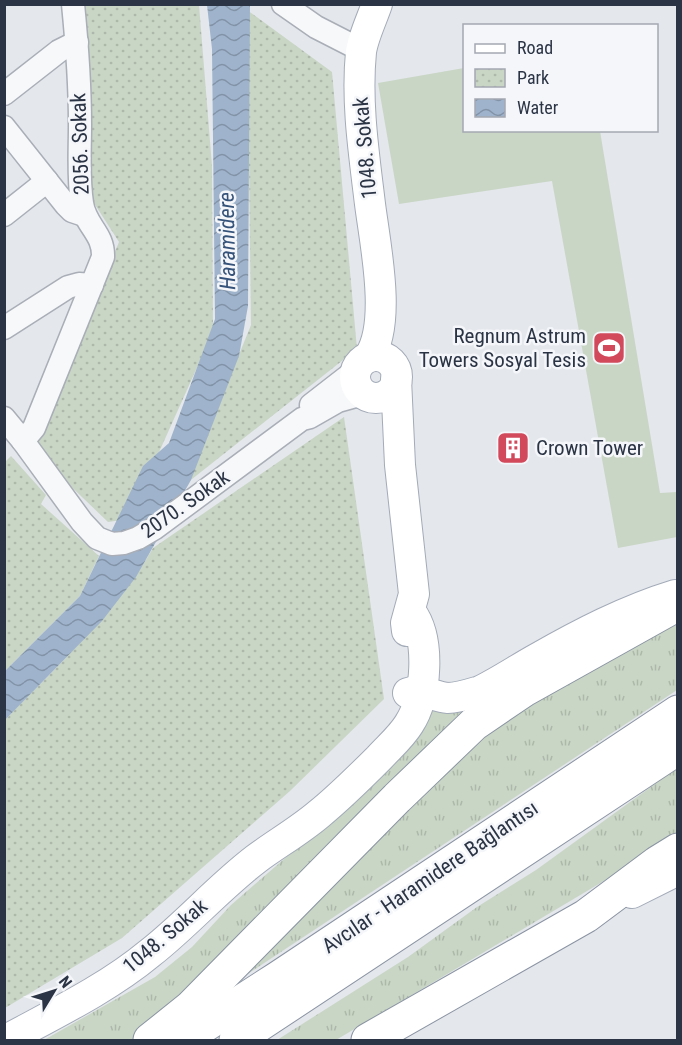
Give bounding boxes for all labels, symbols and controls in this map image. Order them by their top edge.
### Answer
legend [463,24,658,132]
text: Road [517,37,553,58]
text: Park [517,67,549,88]
street label: 2056. Sokak [66,92,94,196]
street label: 1048. Sokak [349,95,381,200]
text: Water [517,97,559,118]
water label: Haramidere [214,192,240,290]
place label: Regnum Astrum Towers Sosyal Tesis [419,324,586,372]
sports icon: Regnum Astrum Towers Sosyal Tesis [591,330,627,366]
building icon: Crown Tower [495,430,531,466]
place label: Crown Tower [536,436,643,460]
street label: 2070. Sokak [136,465,234,543]
street label: Avcılar - Haramidere Bağlantısı [318,796,542,958]
street label: 1048. Sokak [118,894,212,978]
north arrow [24,961,84,1021]
text: N [55,972,76,992]

